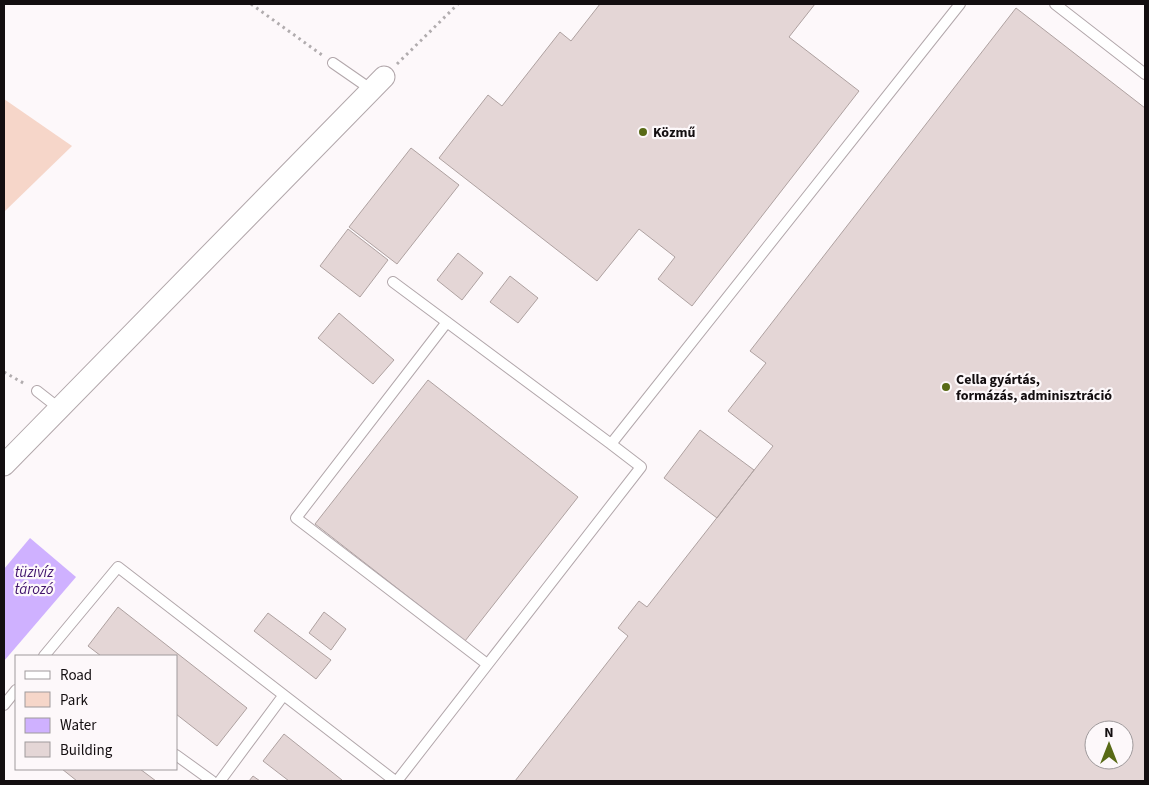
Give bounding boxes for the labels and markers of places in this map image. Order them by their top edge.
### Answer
place label: Közmű [653,123,695,143]
marker: Közmű [637,126,649,138]
place label: Cella gyártás, formázás, adminisztráció [956,370,1112,406]
marker: Cella gyártás, formázás, adminisztráció [940,381,952,393]

